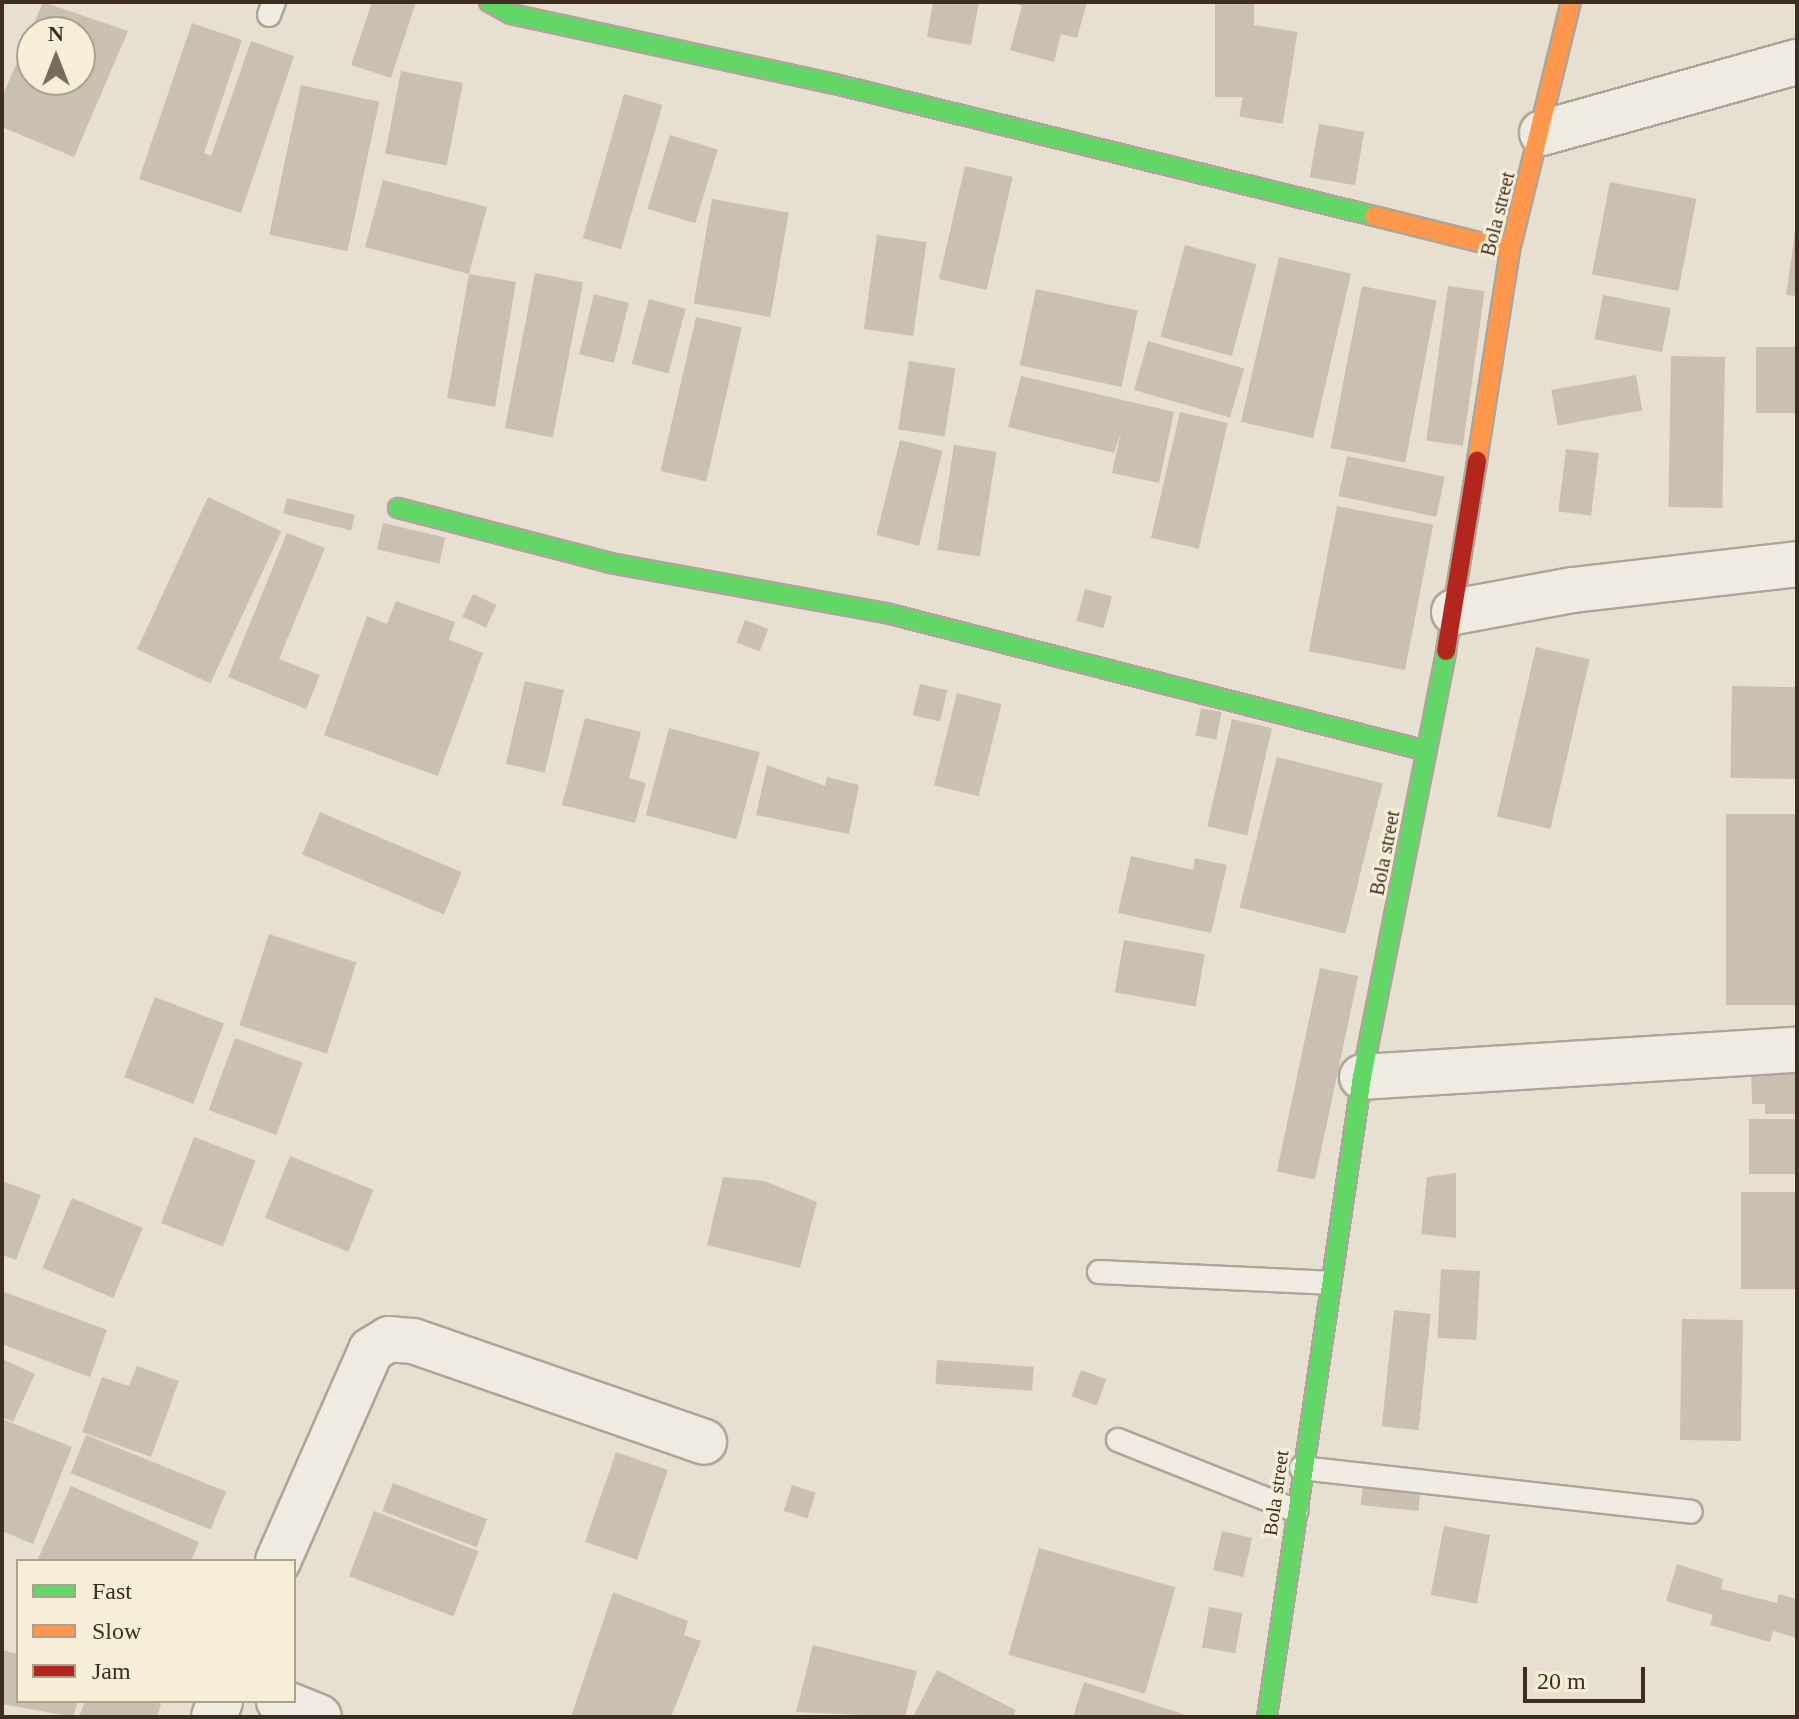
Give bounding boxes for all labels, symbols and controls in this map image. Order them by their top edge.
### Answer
north arrow [16,16,96,96]
text: N [48,21,64,46]
street label: Bola street [1476,169,1520,259]
street label: Bola street [1365,808,1405,898]
street label: Bola street [1258,1449,1294,1537]
legend [16,1559,296,1703]
text: Fast [92,1578,132,1604]
text: Slow [92,1618,141,1644]
scale bar [1527,1651,1649,1701]
text: Jam [92,1658,131,1684]
text: 20 m [1537,1668,1586,1694]

